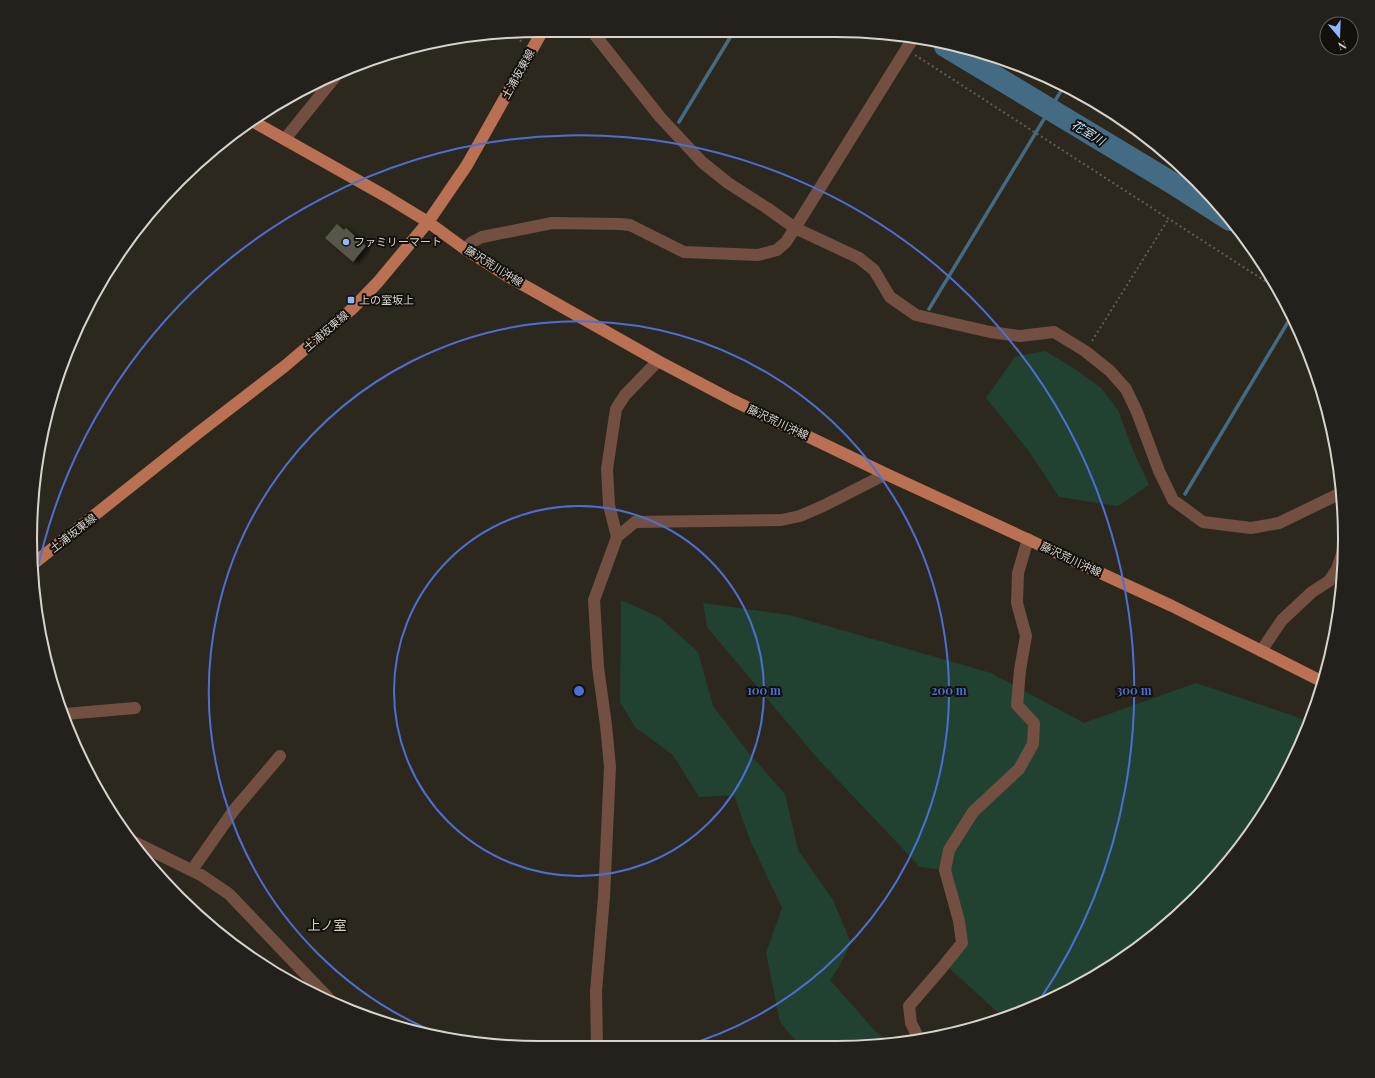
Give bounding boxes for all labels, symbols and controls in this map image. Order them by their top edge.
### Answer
north arrow [1319,16,1359,56]
text: N [1336,38,1349,54]
street label: 土浦坂東線 [498,46,537,101]
water label: 花室川 [1069,116,1110,149]
place label: ファミリーマート [354,234,442,249]
marker: ファミリーマート [341,237,351,247]
street label: 藤沢荒川沖線 [462,242,526,289]
place label: 上の室坂上 [359,292,414,307]
marker: 上の室坂上 [346,295,356,305]
street label: 土浦坂東線 [300,307,351,354]
street label: 藤沢荒川沖線 [745,401,811,442]
street label: 土浦坂東線 [46,510,99,555]
street label: 藤沢荒川沖線 [1038,538,1104,579]
text: 100 m [747,682,781,698]
text: 200 m [931,682,967,698]
text: 300 m [1117,682,1152,698]
centre of rings [572,684,586,698]
district label: 上ノ室 [307,916,347,933]

